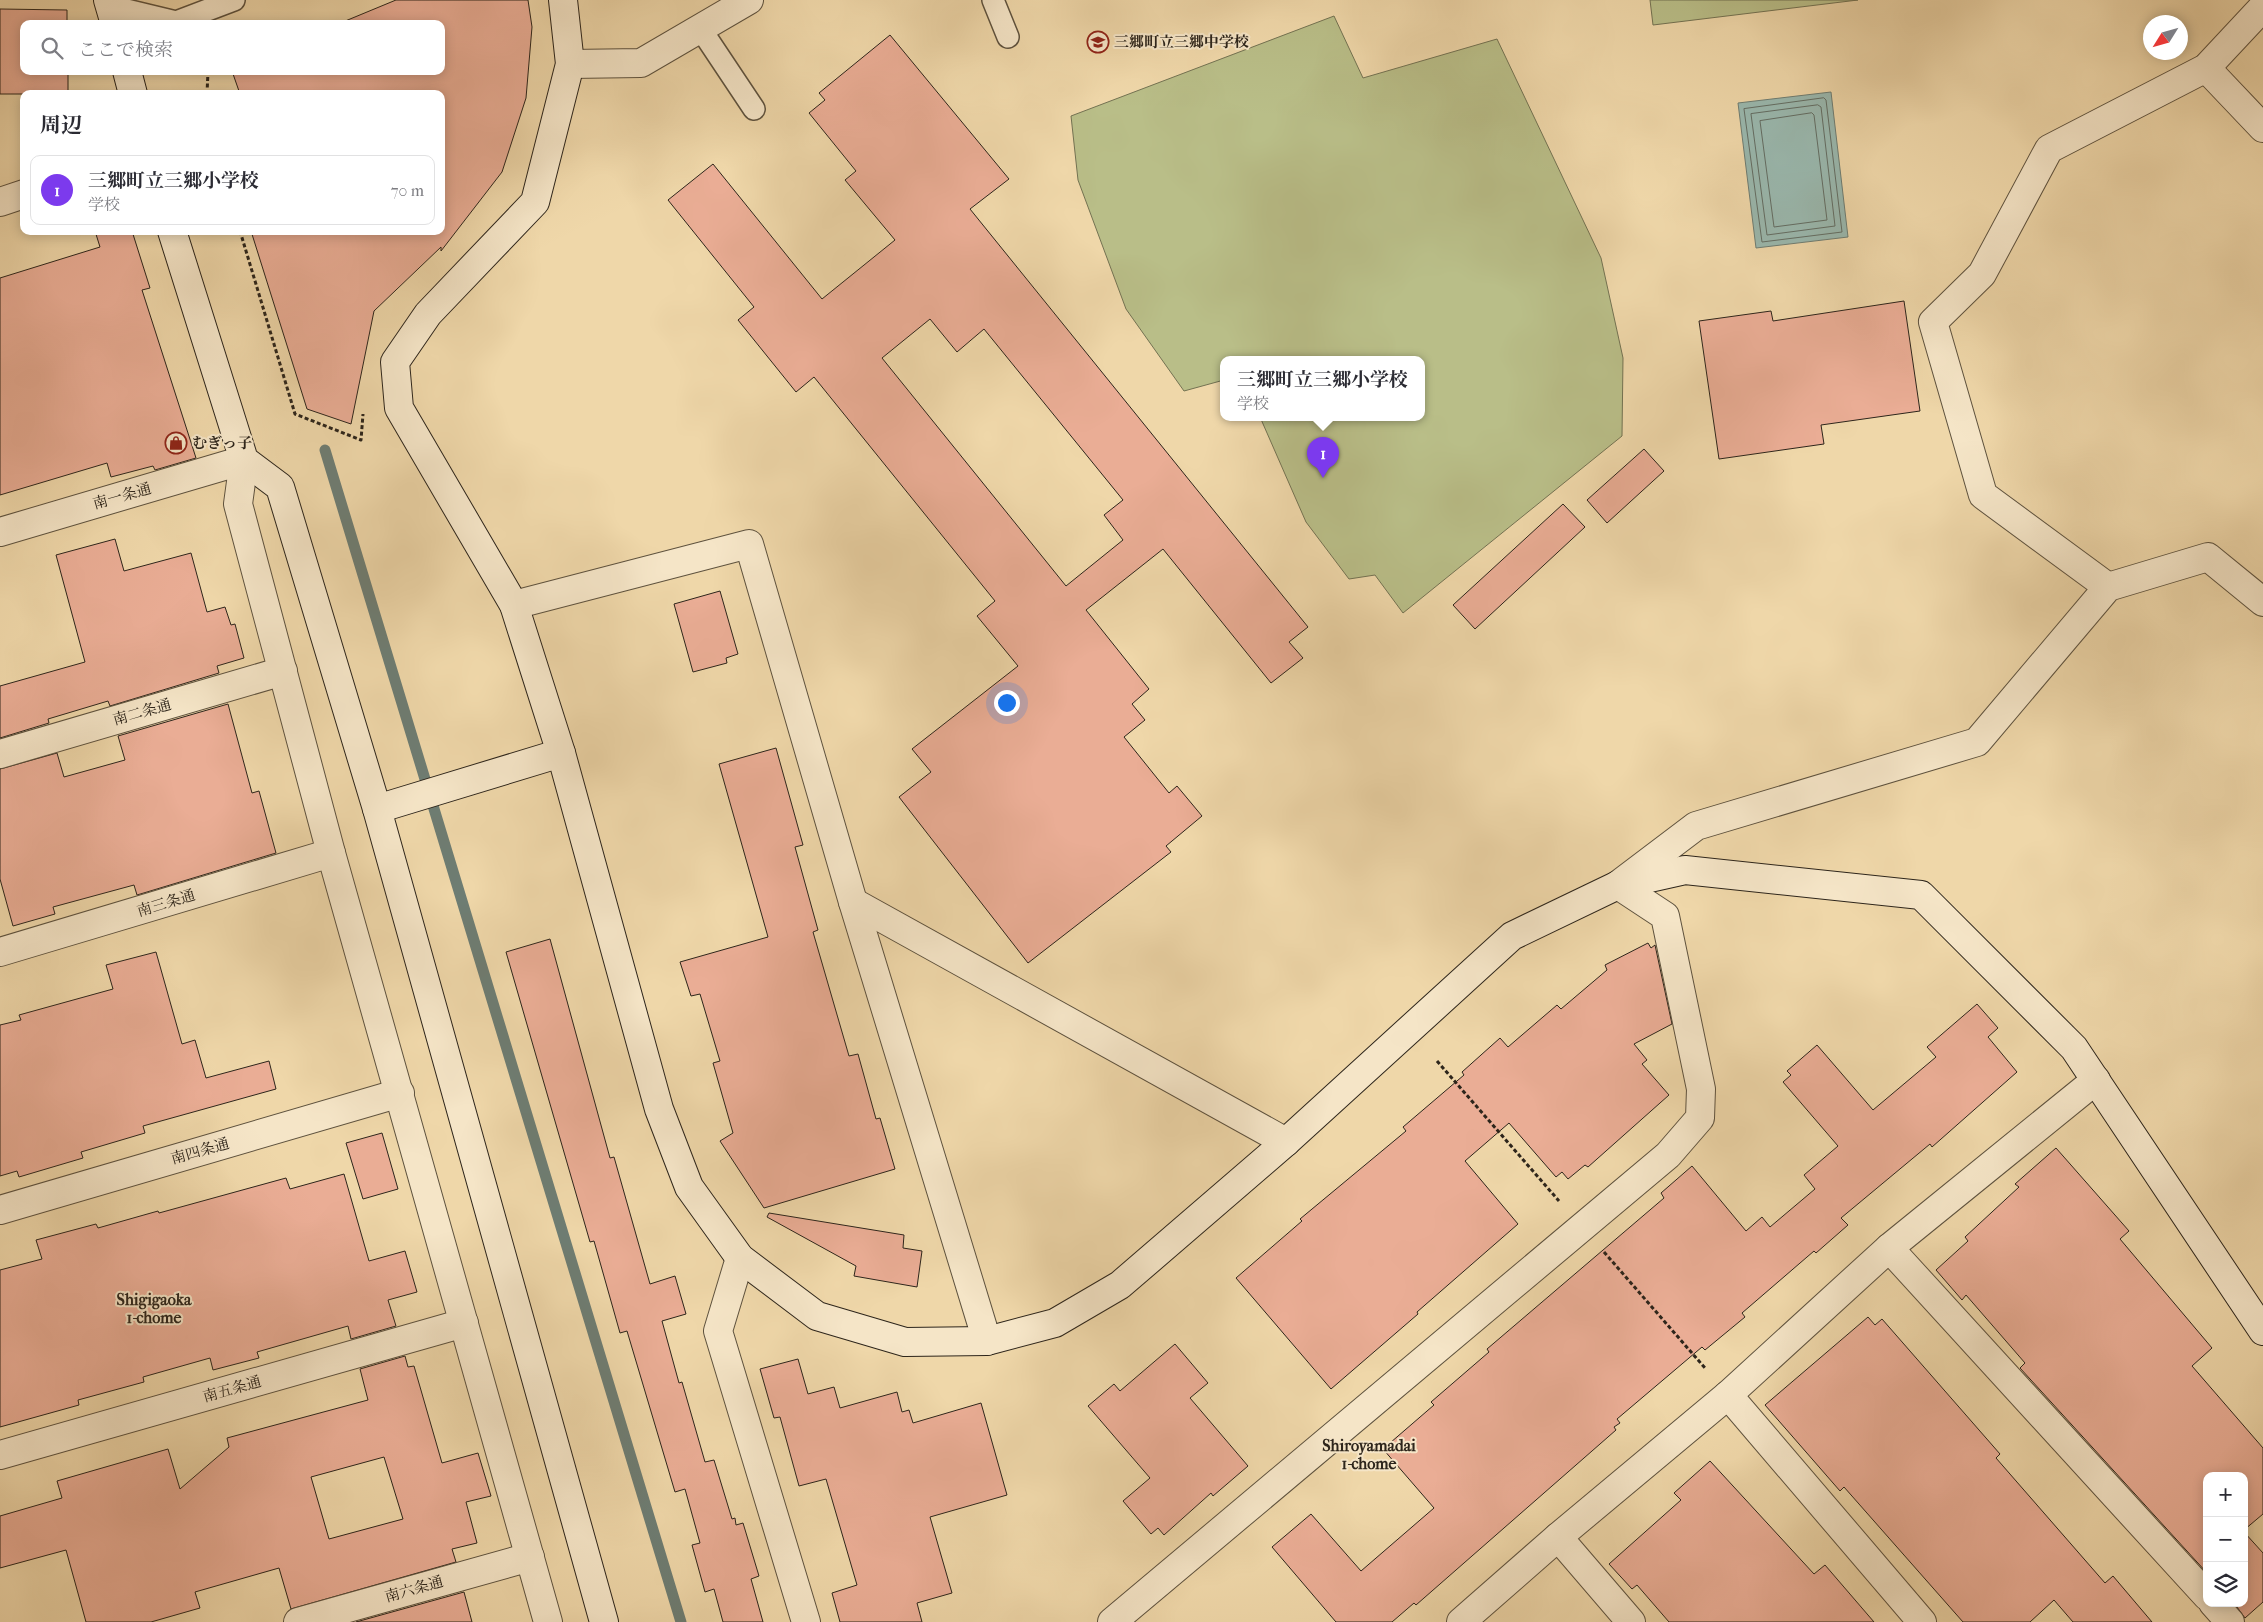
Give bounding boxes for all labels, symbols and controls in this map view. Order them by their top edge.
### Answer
north arrow [2143,15,2188,60]
search box [20,20,445,75]
school or university icon: 三郷町立三郷中学校 [1086,30,1110,54]
place label: 三郷町立三郷中学校 [1114,33,1249,51]
icon: search [38,34,66,62]
text: ここで検索 [78,39,173,61]
text: 周辺 [40,113,82,137]
text: 三郷町立三郷小学校 [88,170,259,192]
text: 1 [54,181,60,200]
text: 70 m [391,181,424,200]
text: 学校 [88,195,120,214]
popup [1220,356,1425,421]
text: 三郷町立三郷小学校 [1237,369,1408,391]
text: 学校 [1237,394,1269,413]
shop icon: むぎっ子 [164,431,188,455]
place label: むぎっ子 [192,434,252,452]
pin: 1 [1307,437,1339,478]
street label: 南一条通 [91,479,153,513]
your location [994,690,1020,716]
street label: 南二条通 [111,695,173,729]
street label: 南三条通 [135,886,197,920]
street label: 南四条通 [169,1134,231,1168]
district label: Shigigaoka 1-chome [117,1290,192,1327]
street label: 南五条通 [201,1372,263,1406]
district label: Shiroyamadai 1-chome [1322,1436,1416,1473]
map controls [2203,1472,2248,1607]
button: + [2203,1472,2248,1517]
button: − [2203,1517,2248,1562]
button: layers [2203,1562,2248,1607]
street label: 南六条通 [383,1572,445,1606]

